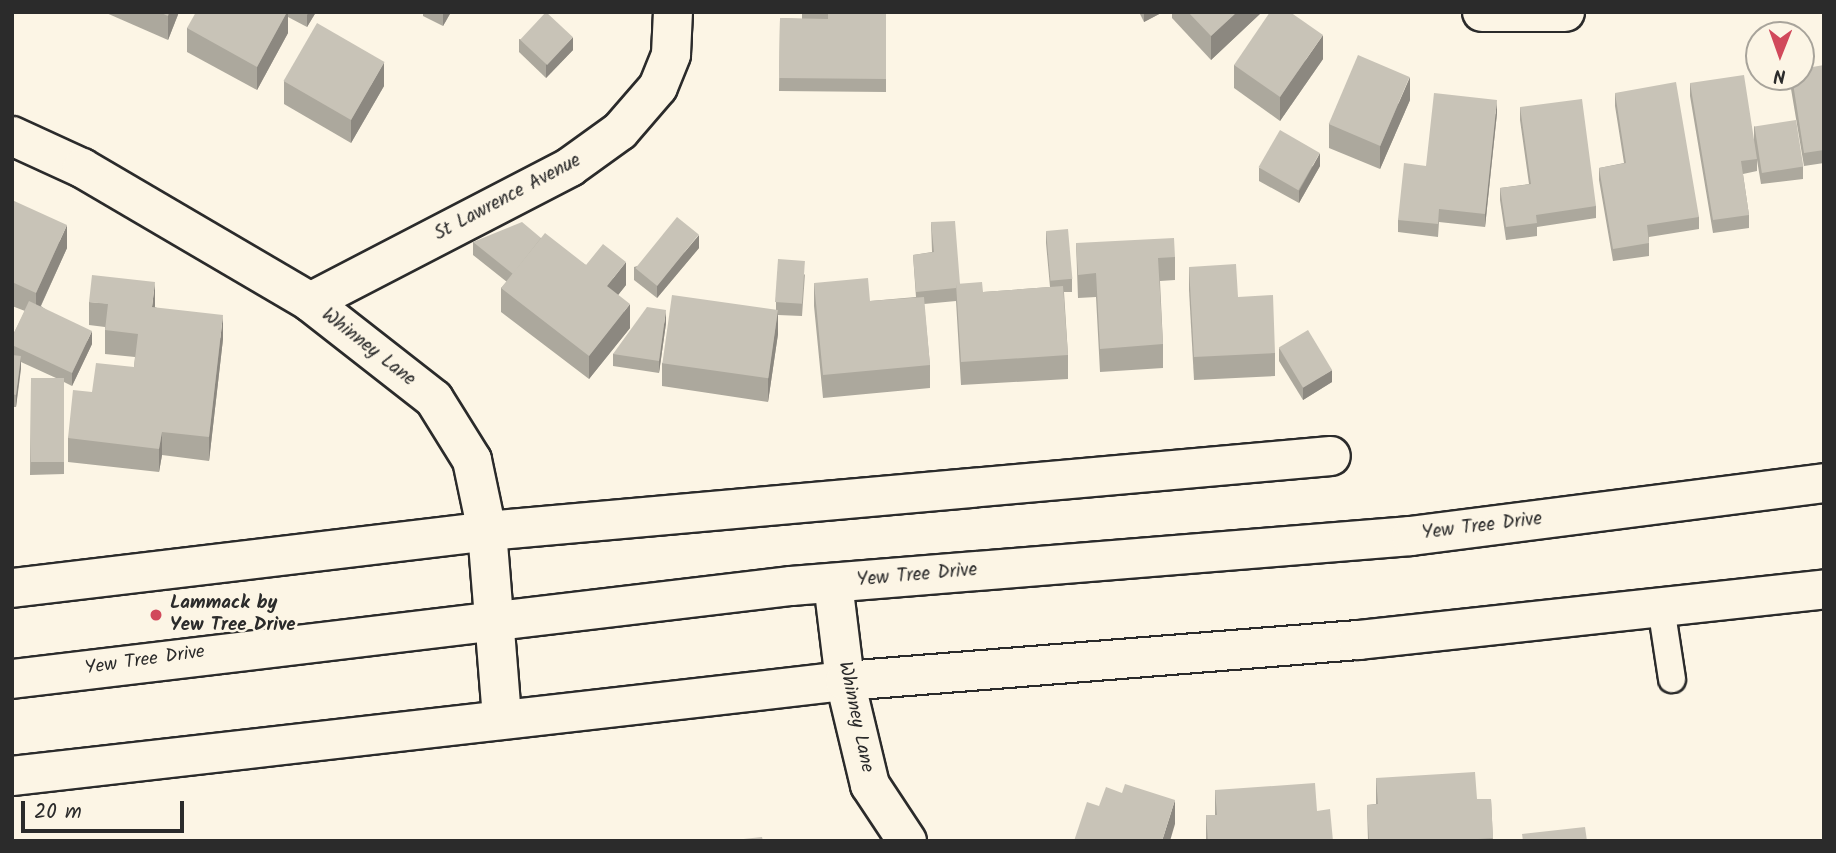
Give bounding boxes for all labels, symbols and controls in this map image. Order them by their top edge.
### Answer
north arrow [1745,21,1815,91]
text: N [1773,60,1786,90]
street label: St Lawrence Avenue [431,150,585,246]
street label: Whinney Lane [317,304,419,392]
street label: Yew Tree Drive [1421,508,1543,546]
street label: Yew Tree Drive [856,559,978,593]
place label: Lammack by Yew Tree Drive [170,593,296,637]
marker: Lammack by Yew Tree Drive [148,607,164,623]
street label: Yew Tree Drive [84,641,206,681]
street label: Whinney Lane [832,659,878,775]
scale bar [24,786,187,830]
text: 20 m [34,796,82,829]

